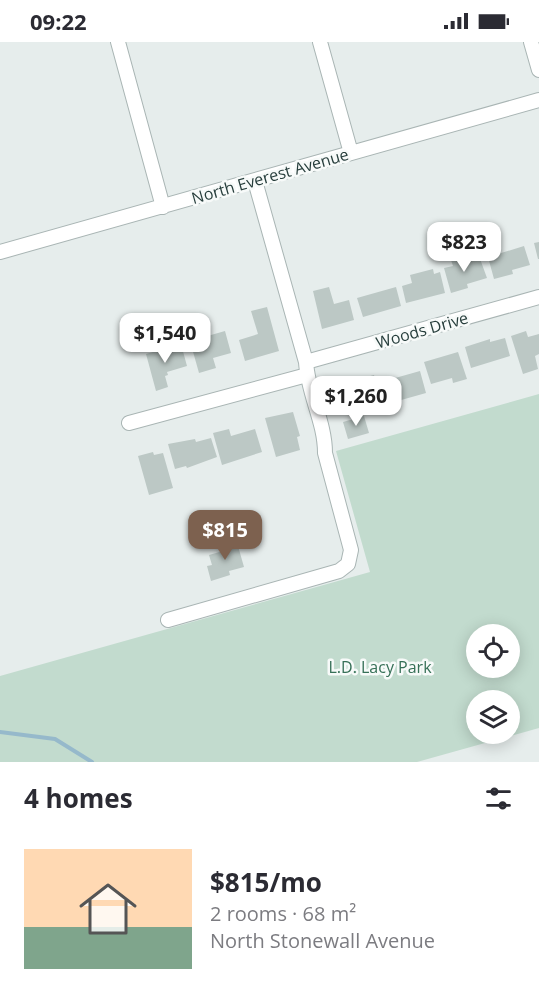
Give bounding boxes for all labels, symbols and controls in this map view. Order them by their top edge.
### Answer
text: 09:22 [30,6,87,36]
street label: North Everest Avenue [189,143,351,209]
pin: $823 [428,222,500,273]
text: $823 [441,228,487,255]
street label: Woods Drive [373,306,471,354]
pin: $1,540 [116,313,214,364]
text: $1,540 [134,319,196,346]
pin: $1,260 [307,376,405,427]
text: $1,260 [325,382,387,409]
pin: $815 [189,510,261,561]
text: $815 [202,516,248,543]
map controls [466,624,520,744]
button: locate [466,624,520,678]
park label: L.D. Lacy Park [328,656,432,678]
button: layers [466,690,520,744]
text: 4 homes [24,780,133,816]
icon: filters [482,782,515,815]
text: $815/mo [210,864,322,900]
icon: home [72,873,144,945]
text: 2 rooms · 68 m² [210,900,356,927]
text: North Stonewall Avenue [210,927,435,954]

